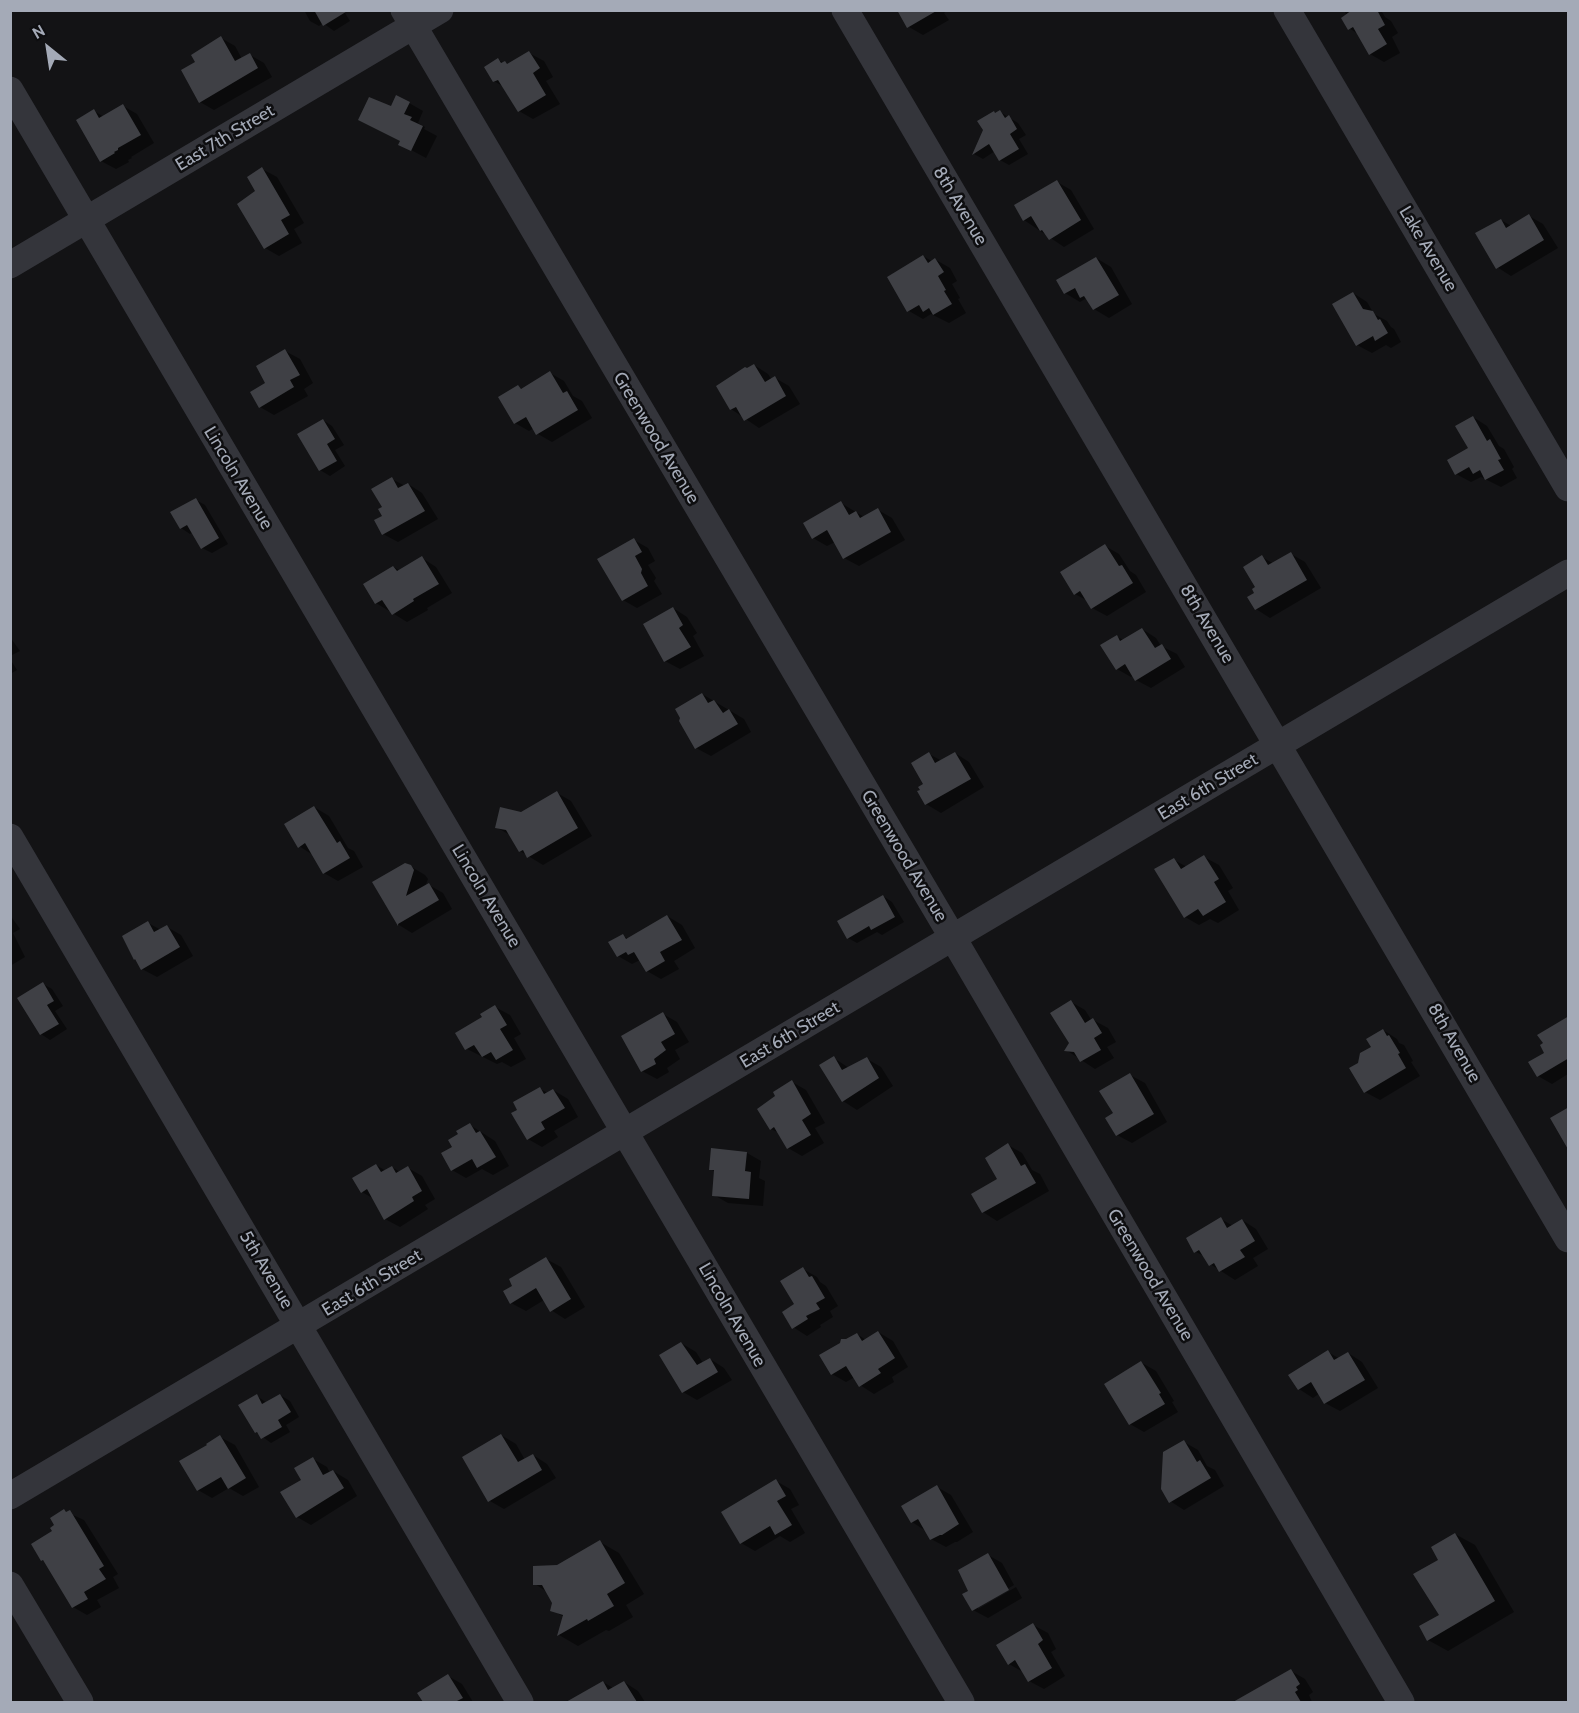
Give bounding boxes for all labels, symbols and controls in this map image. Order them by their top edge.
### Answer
north arrow [18,18,78,78]
text: N [29,21,48,43]
street label: East 7th Street [172,100,278,176]
street label: 8th Avenue [928,163,992,249]
street label: Lake Avenue [1394,202,1462,296]
street label: Greenwood Avenue [608,368,704,508]
street label: Lincoln Avenue [199,423,277,533]
street label: 8th Avenue [1175,581,1239,667]
street label: East 6th Street [1154,749,1262,825]
street label: Greenwood Avenue [856,786,952,926]
street label: Lincoln Avenue [447,841,525,951]
street label: East 6th Street [736,997,844,1073]
street label: 8th Avenue [1423,1000,1485,1086]
street label: Greenwood Avenue [1102,1205,1198,1345]
street label: 5th Avenue [234,1227,298,1313]
street label: East 6th Street [318,1245,426,1321]
street label: Lincoln Avenue [694,1259,770,1371]

